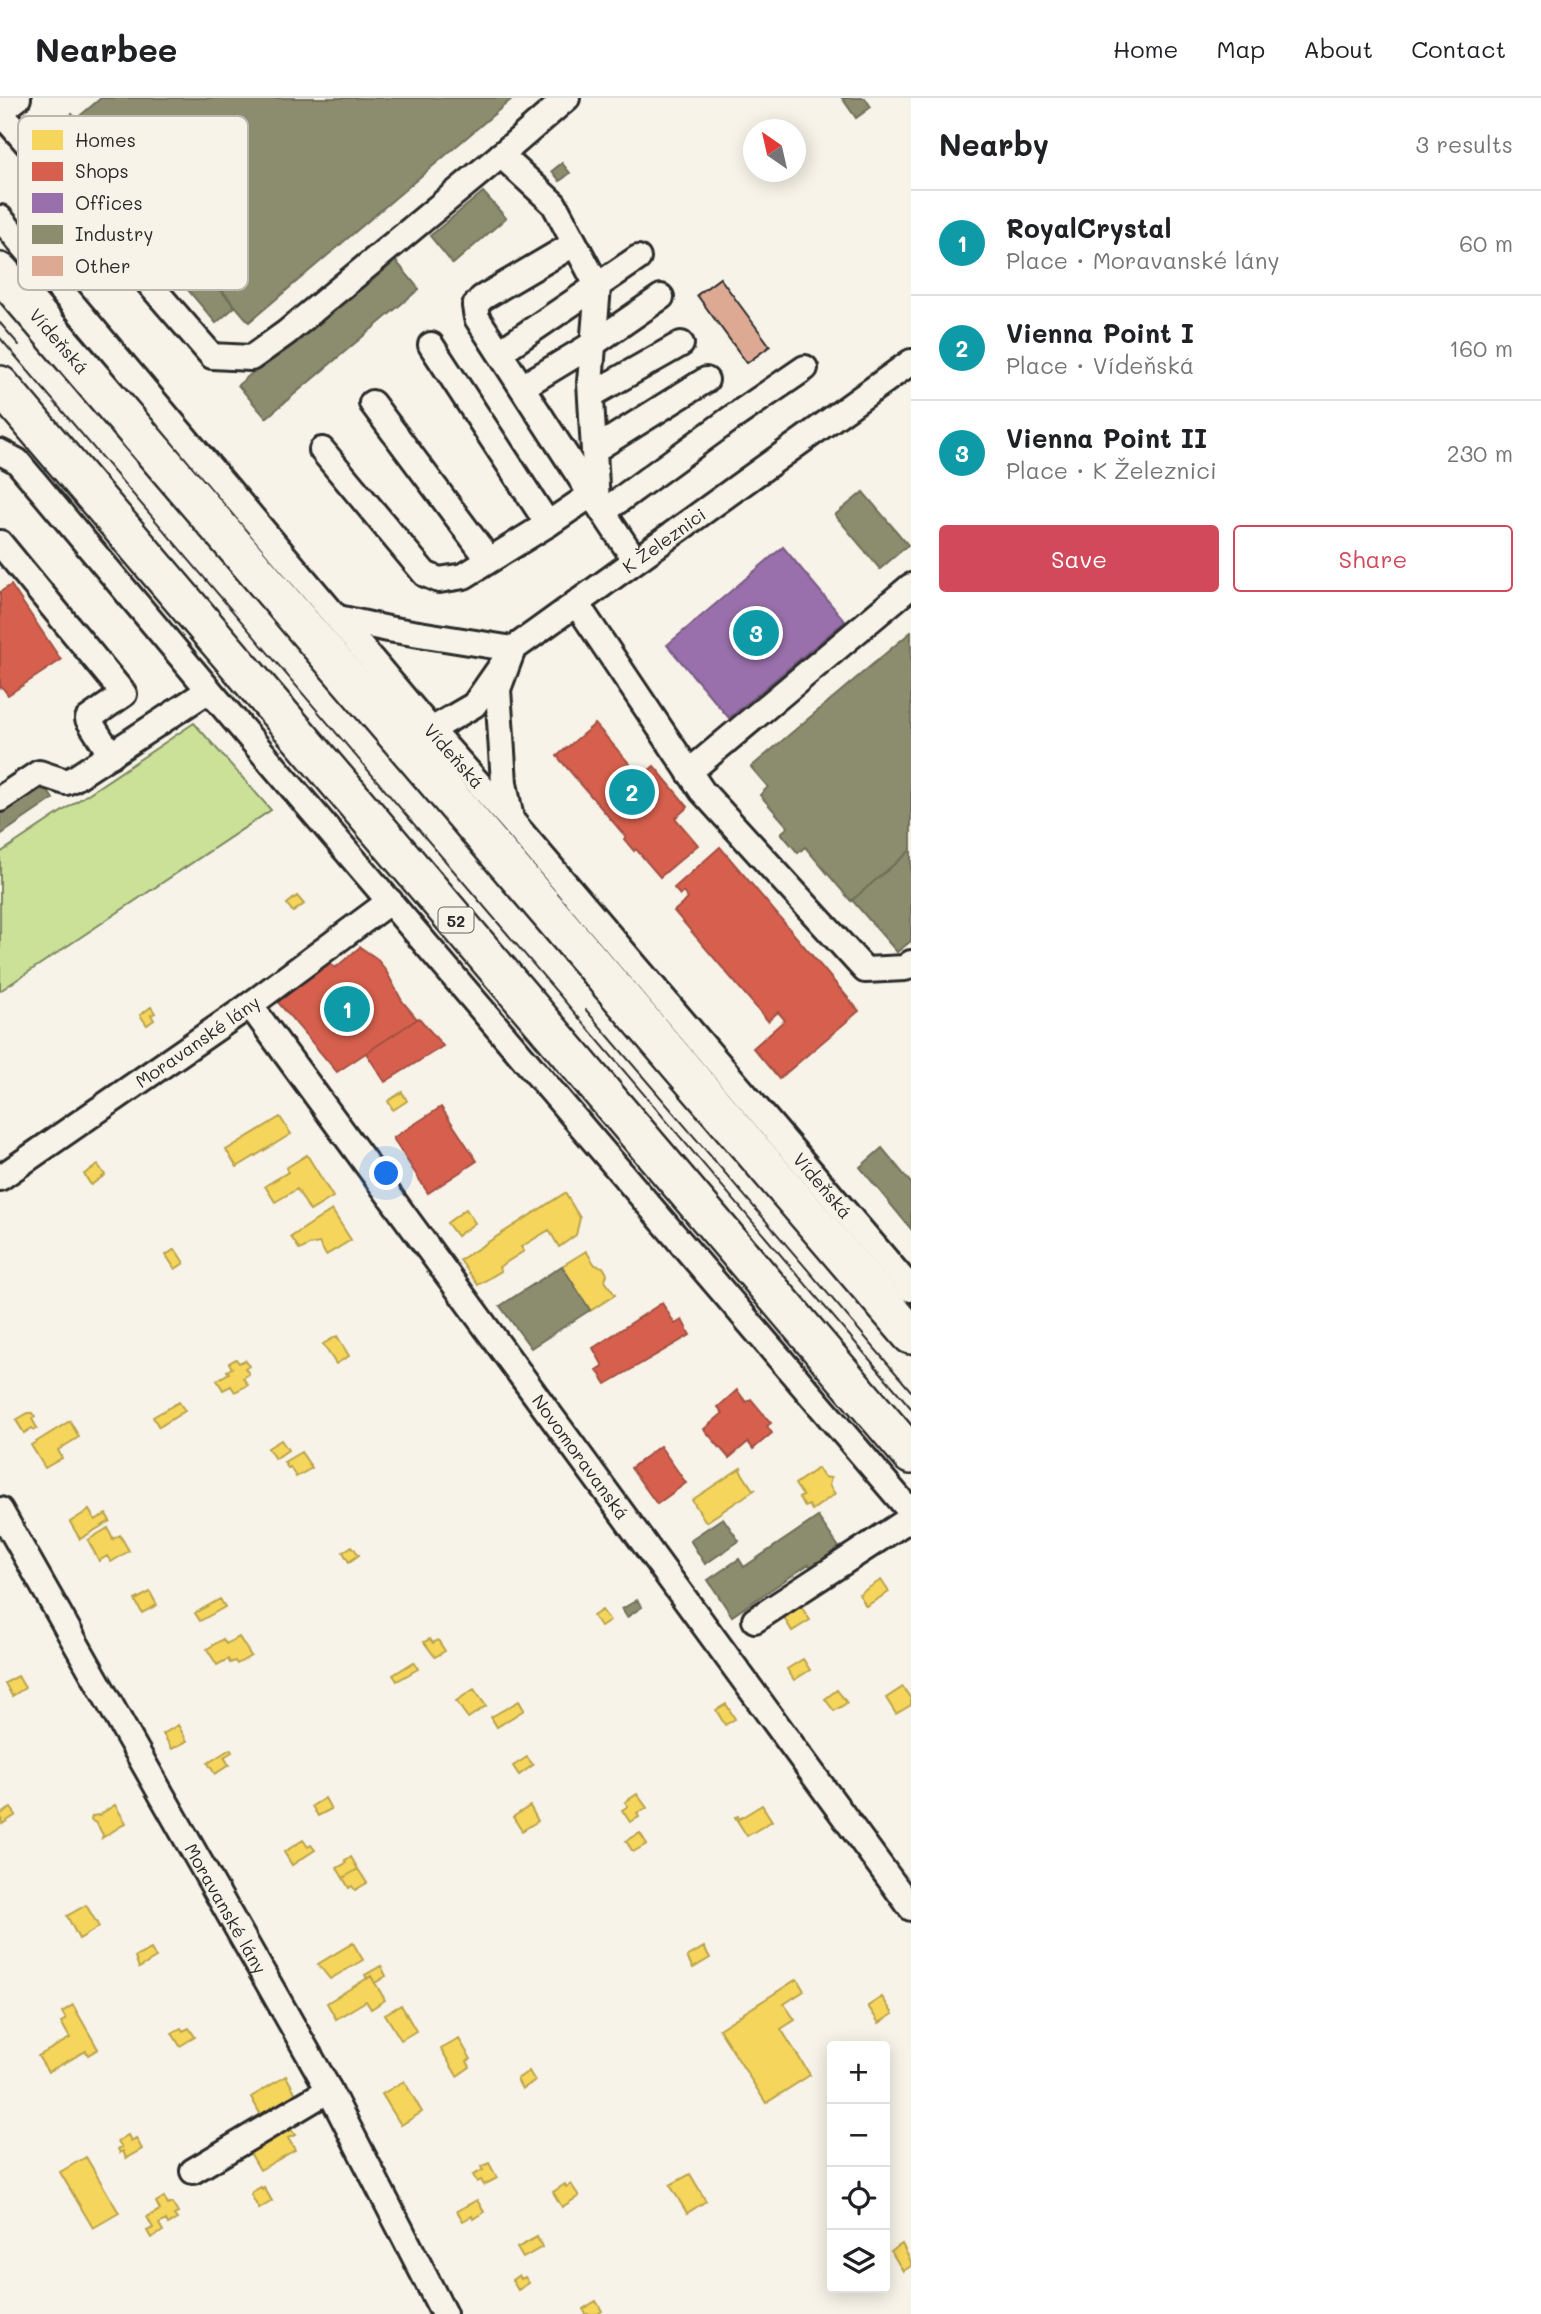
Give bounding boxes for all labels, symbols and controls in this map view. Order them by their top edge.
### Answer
text: Nearbee [35,27,178,70]
text: Home [1113,33,1178,64]
text: Map [1216,33,1265,64]
text: About [1303,33,1373,64]
text: Contact [1411,33,1506,64]
legend [18,116,248,290]
north arrow [743,119,806,182]
text: Nearby [939,124,1049,164]
text: Homes [75,127,136,152]
text: 3 results [1416,129,1513,159]
text: Shops [75,158,129,183]
text: Offices [75,190,143,215]
text: RoyalCrystal [1006,211,1171,245]
text: Industry [75,221,153,246]
text: 1 [957,228,967,258]
text: 60 m [1459,228,1513,258]
text: Place · Moravanské lány [1006,245,1280,275]
text: Other [75,253,130,278]
street label: Vídeňská [24,303,94,379]
text: Vienna Point I [1006,316,1194,350]
text: 2 [956,333,968,363]
text: 160 m [1449,333,1513,363]
text: Place · Vídeňská [1006,350,1194,380]
text: Vienna Point II [1006,421,1207,455]
text: 3 [955,438,969,468]
text: 230 m [1447,438,1513,468]
text: Place · K Železnici [1006,455,1217,485]
street label: K Železnici [617,502,710,578]
button: Save [939,525,1219,592]
button: Share [1233,525,1513,592]
pin: 3 [733,607,779,659]
street label: Vídeňská [419,718,489,794]
pin: 2 [609,766,655,818]
road number: 52 [438,908,474,932]
pin: 1 [324,983,370,1035]
street label: Moravanské lány [130,990,265,1093]
street label: Vídeňská [788,1147,858,1223]
your location [369,1156,403,1190]
street label: Novomoravanská [527,1389,635,1524]
street label: Moravanské lány [179,1839,273,1978]
map controls [827,2041,890,2293]
button: + [827,2041,890,2104]
button: − [827,2104,890,2167]
button: locate [827,2167,890,2230]
button: layers [827,2230,890,2293]

